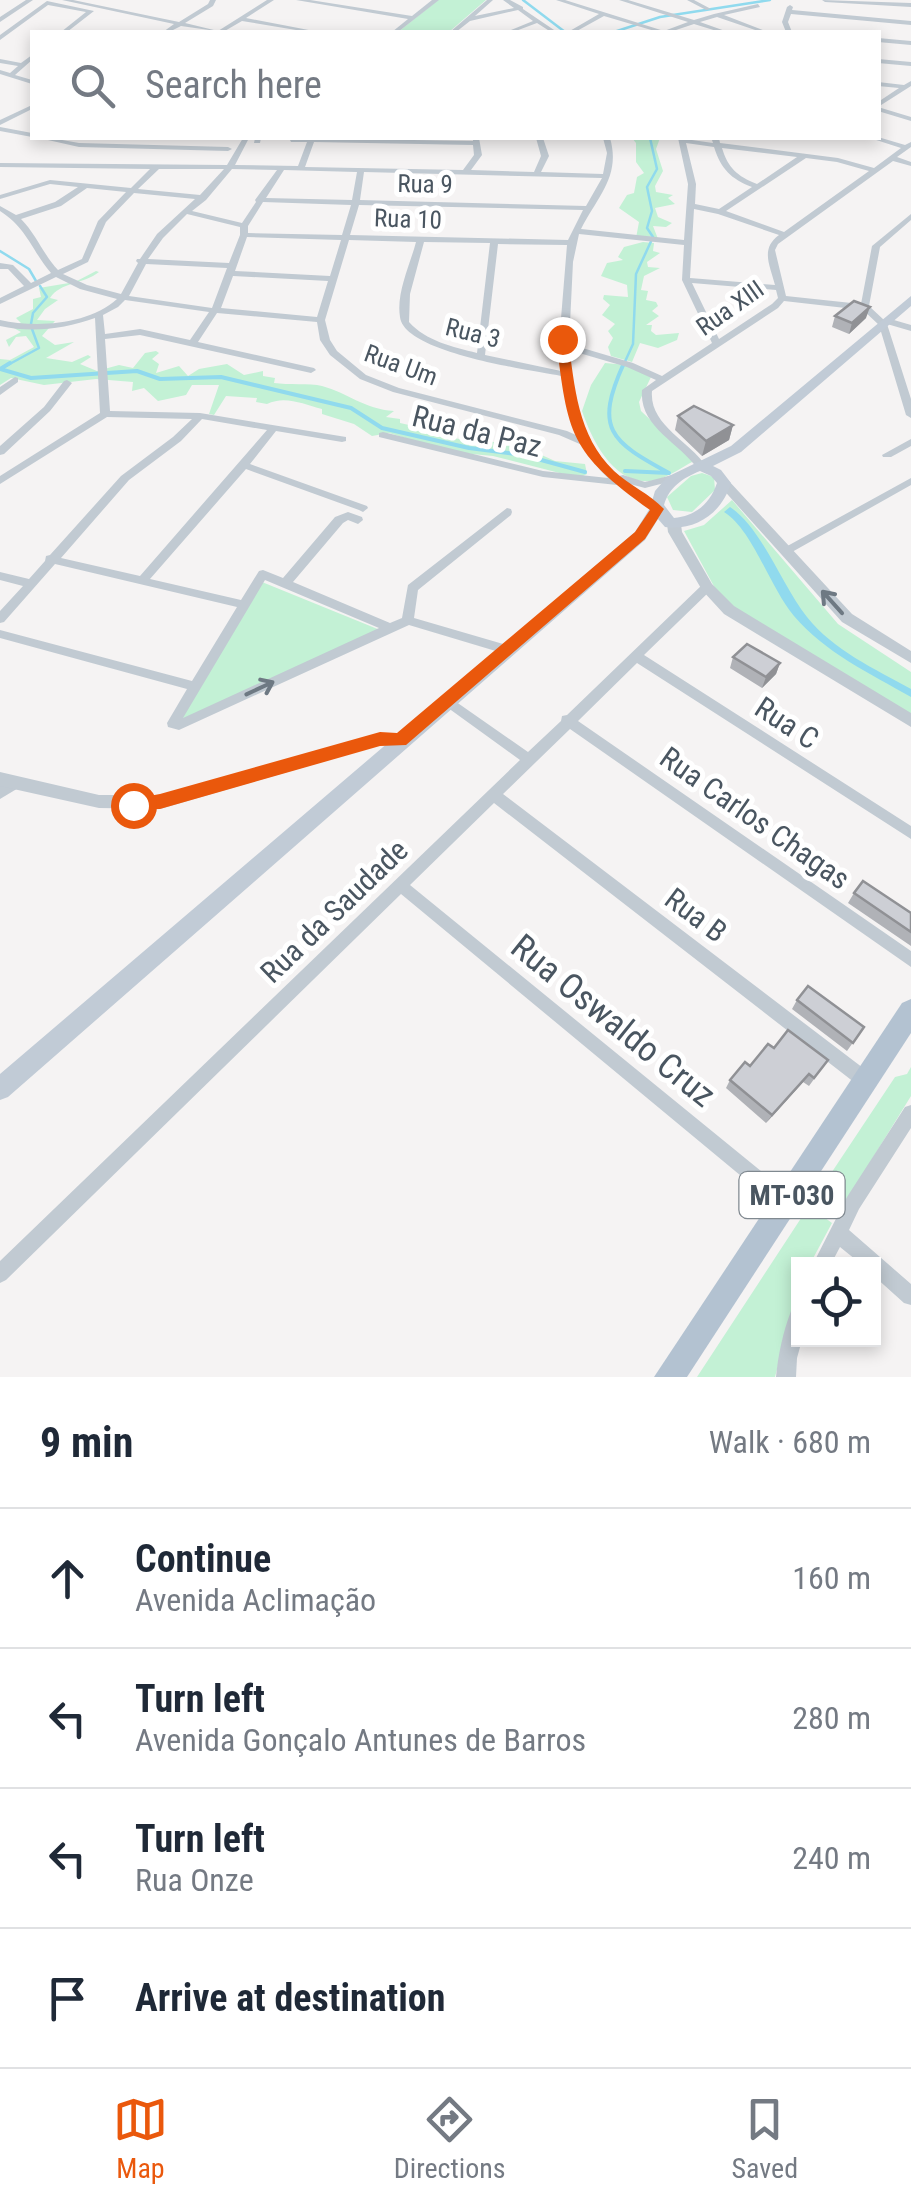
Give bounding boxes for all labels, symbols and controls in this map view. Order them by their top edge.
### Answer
search box [30,30,881,140]
icon: search [65,58,120,113]
text: Search here [145,63,322,107]
street label: Rua 9 [397,169,453,199]
street label: Rua 10 [374,203,442,235]
street label: Rua XIII [691,274,769,342]
street label: Rua 3 [443,312,503,354]
route end [540,317,586,363]
street label: Rua Um [360,338,442,392]
street label: Rua da Paz [409,398,545,464]
one-way arrow [821,590,844,615]
one-way arrow [244,677,274,696]
street label: Rua C [749,690,825,756]
street label: Rua Carlos Chagas [653,740,857,896]
route start [111,783,157,829]
street label: Rua da Saudade [253,832,415,990]
street label: Rua B [658,881,734,949]
street label: Rua Oswaldo Cruz [503,926,723,1116]
road number: MT-030 [740,1172,844,1218]
map controls [791,1257,881,1347]
button: locate [791,1257,881,1347]
text: 9 min [40,1418,133,1467]
text: Walk · 680 m [709,1423,871,1461]
text: Continue [135,1537,271,1581]
icon: ahead [40,1551,95,1606]
text: 160 m [792,1559,871,1597]
text: Avenida Aclimação [135,1581,376,1619]
text: Turn left [135,1677,265,1721]
icon: left [40,1691,95,1746]
text: 280 m [792,1699,871,1737]
text: Avenida Gonçalo Antunes de Barros [135,1721,586,1759]
text: Turn left [135,1817,265,1861]
icon: left [40,1831,95,1886]
text: 240 m [792,1839,871,1877]
text: Rua Onze [135,1861,254,1899]
icon: arrive [40,1971,95,2026]
text: Arrive at destination [135,1976,445,2020]
tab: Map [113,2092,168,2185]
tab: Directions [394,2092,506,2185]
tab: Saved [731,2092,798,2185]

